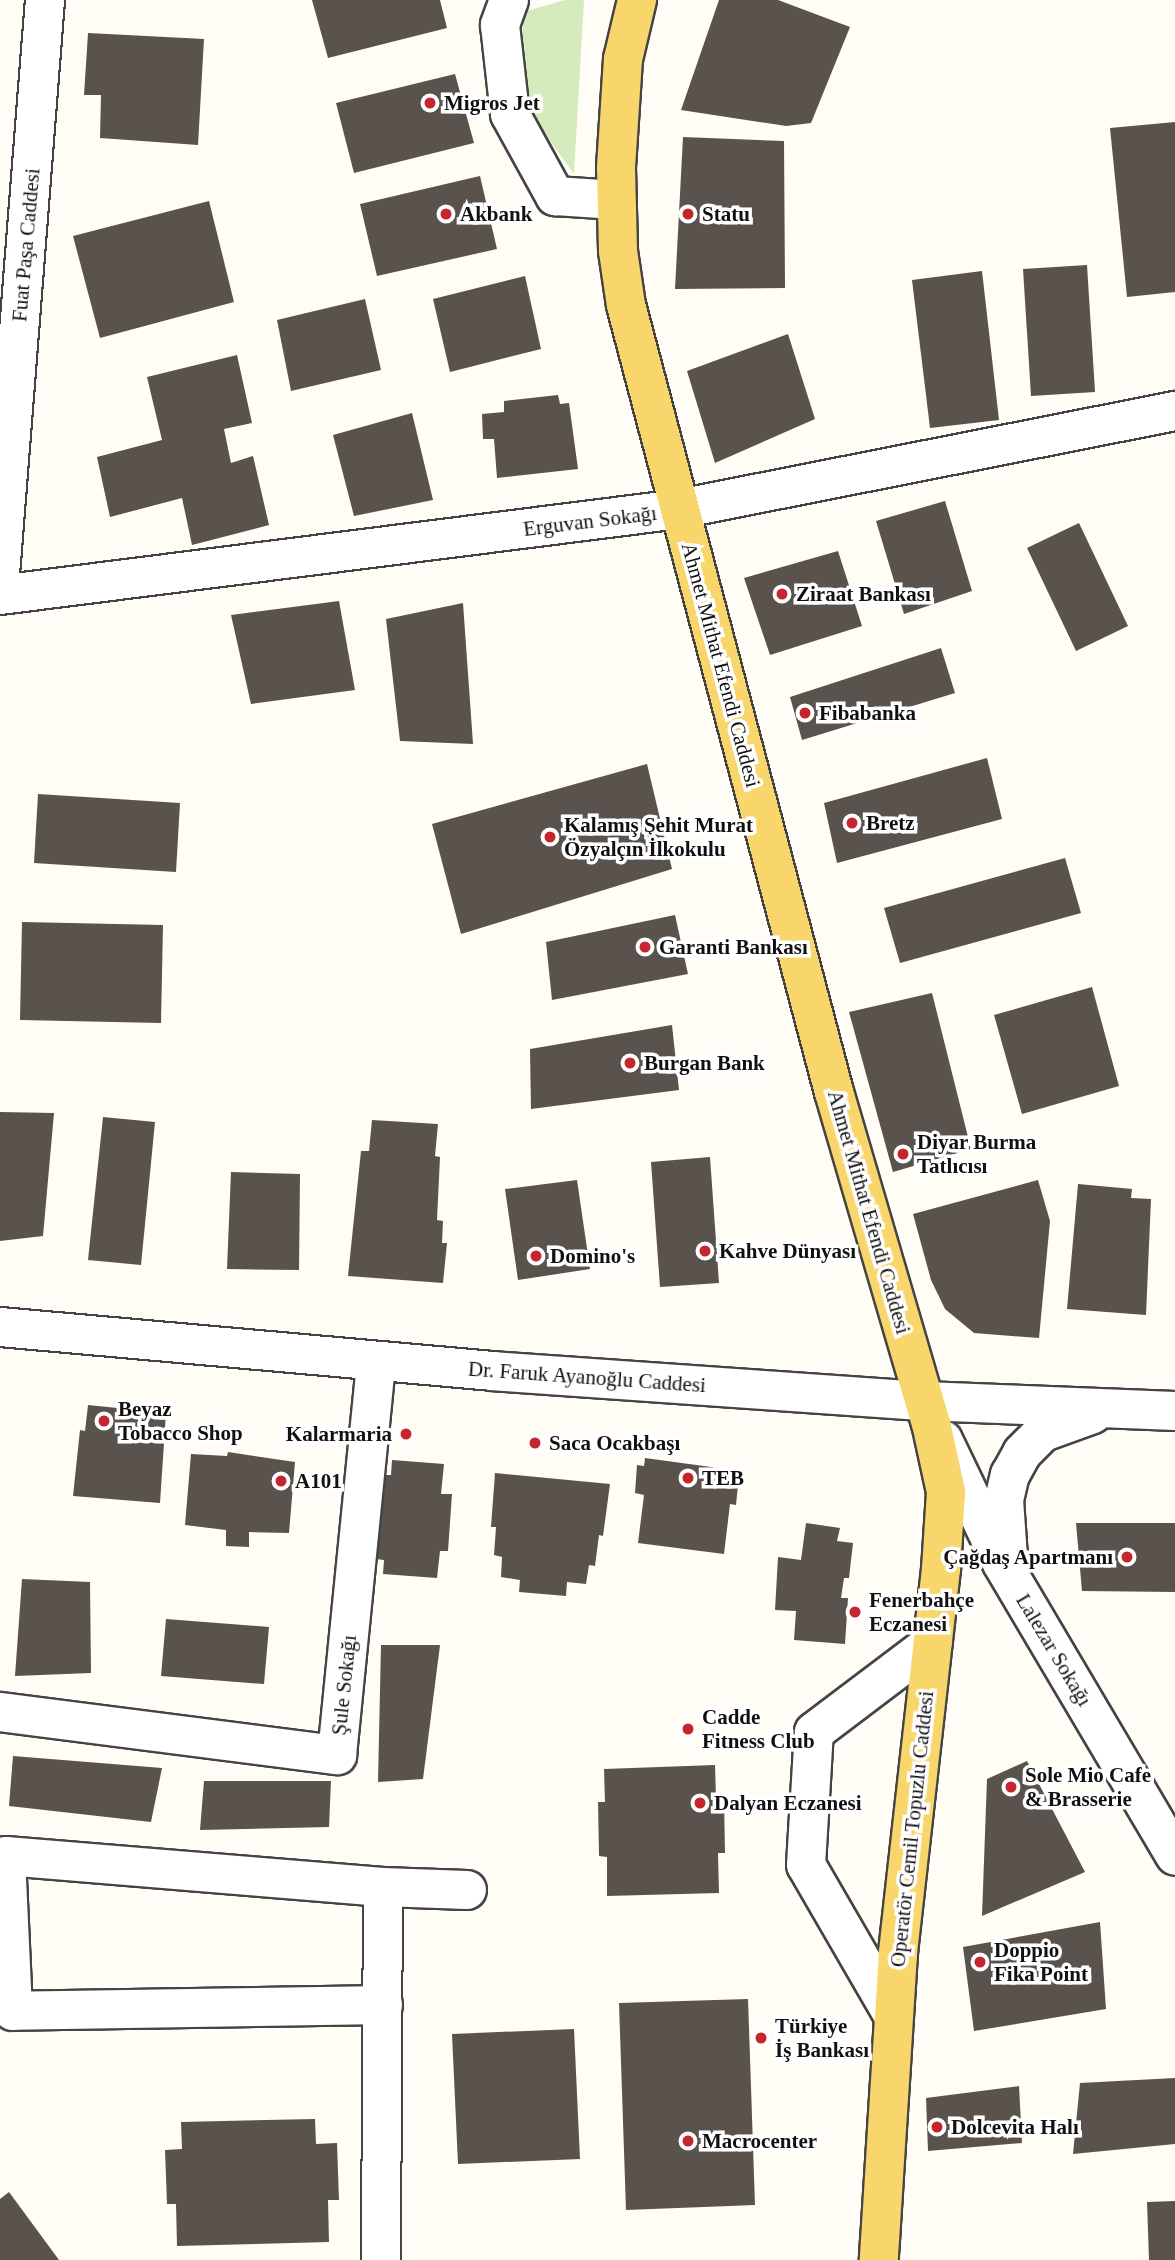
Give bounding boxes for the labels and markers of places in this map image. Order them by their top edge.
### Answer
place label: Migros Jet [444,90,540,116]
marker: Migros Jet [422,95,438,111]
place label: Akbank [460,201,532,227]
place label: Statu [702,201,750,227]
marker: Akbank [438,206,454,222]
marker: Statu [680,206,696,222]
place label: Ziraat Bankası [796,581,931,607]
marker: Ziraat Bankası [774,586,790,602]
place label: Fibabanka [819,700,916,726]
marker: Fibabanka [797,705,813,721]
place label: Bretz [866,810,915,836]
place label: Kalamış Şehit Murat Özyalçın İlkokulu [564,812,753,862]
marker: Bretz [844,815,860,831]
marker: Kalamış Şehit Murat Özyalçın İlkokulu [542,829,558,845]
place label: Garanti Bankası [659,934,808,960]
marker: Garanti Bankası [637,939,653,955]
place label: Burgan Bank [644,1050,765,1076]
marker: Burgan Bank [622,1055,638,1071]
place label: Diyar Burma Tatlıcısı [917,1129,1037,1179]
marker: Diyar Burma Tatlıcısı [895,1146,911,1162]
place label: Kahve Dünyası [719,1238,856,1264]
place label: Domino's [550,1243,635,1269]
marker: Kahve Dünyası [697,1243,713,1259]
marker: Domino's [528,1248,544,1264]
place label: Beyaz Tobacco Shop [118,1396,243,1446]
marker: Beyaz Tobacco Shop [96,1413,112,1429]
place label: Kalarmaria [286,1421,392,1447]
marker: Kalarmaria [398,1426,414,1442]
place label: Saca Ocakbaşı [549,1430,680,1456]
marker: Saca Ocakbaşı [527,1435,543,1451]
place label: TEB [702,1465,744,1491]
place label: A101 [295,1468,342,1494]
marker: TEB [680,1470,696,1486]
marker: A101 [273,1473,289,1489]
place label: Çağdaş Apartmanı [942,1544,1113,1570]
marker: Çağdaş Apartmanı [1119,1549,1135,1565]
place label: Fenerbahçe Eczanesi [869,1587,974,1637]
marker: Fenerbahçe Eczanesi [847,1604,863,1620]
place label: Cadde Fitness Club [702,1704,815,1754]
marker: Cadde Fitness Club [680,1721,696,1737]
place label: Sole Mio Cafe & Brasserie [1025,1762,1151,1812]
marker: Sole Mio Cafe & Brasserie [1003,1779,1019,1795]
place label: Dalyan Eczanesi [714,1790,862,1816]
marker: Dalyan Eczanesi [692,1795,708,1811]
place label: Doppio Fika Point [994,1937,1088,1987]
marker: Doppio Fika Point [972,1954,988,1970]
place label: Türkiye İş Bankası [775,2013,869,2063]
marker: Türkiye İş Bankası [753,2030,769,2046]
place label: Dolcevita Halı [951,2114,1079,2140]
marker: Dolcevita Halı [929,2119,945,2135]
place label: Macrocenter [702,2128,817,2154]
marker: Macrocenter [680,2133,696,2149]

